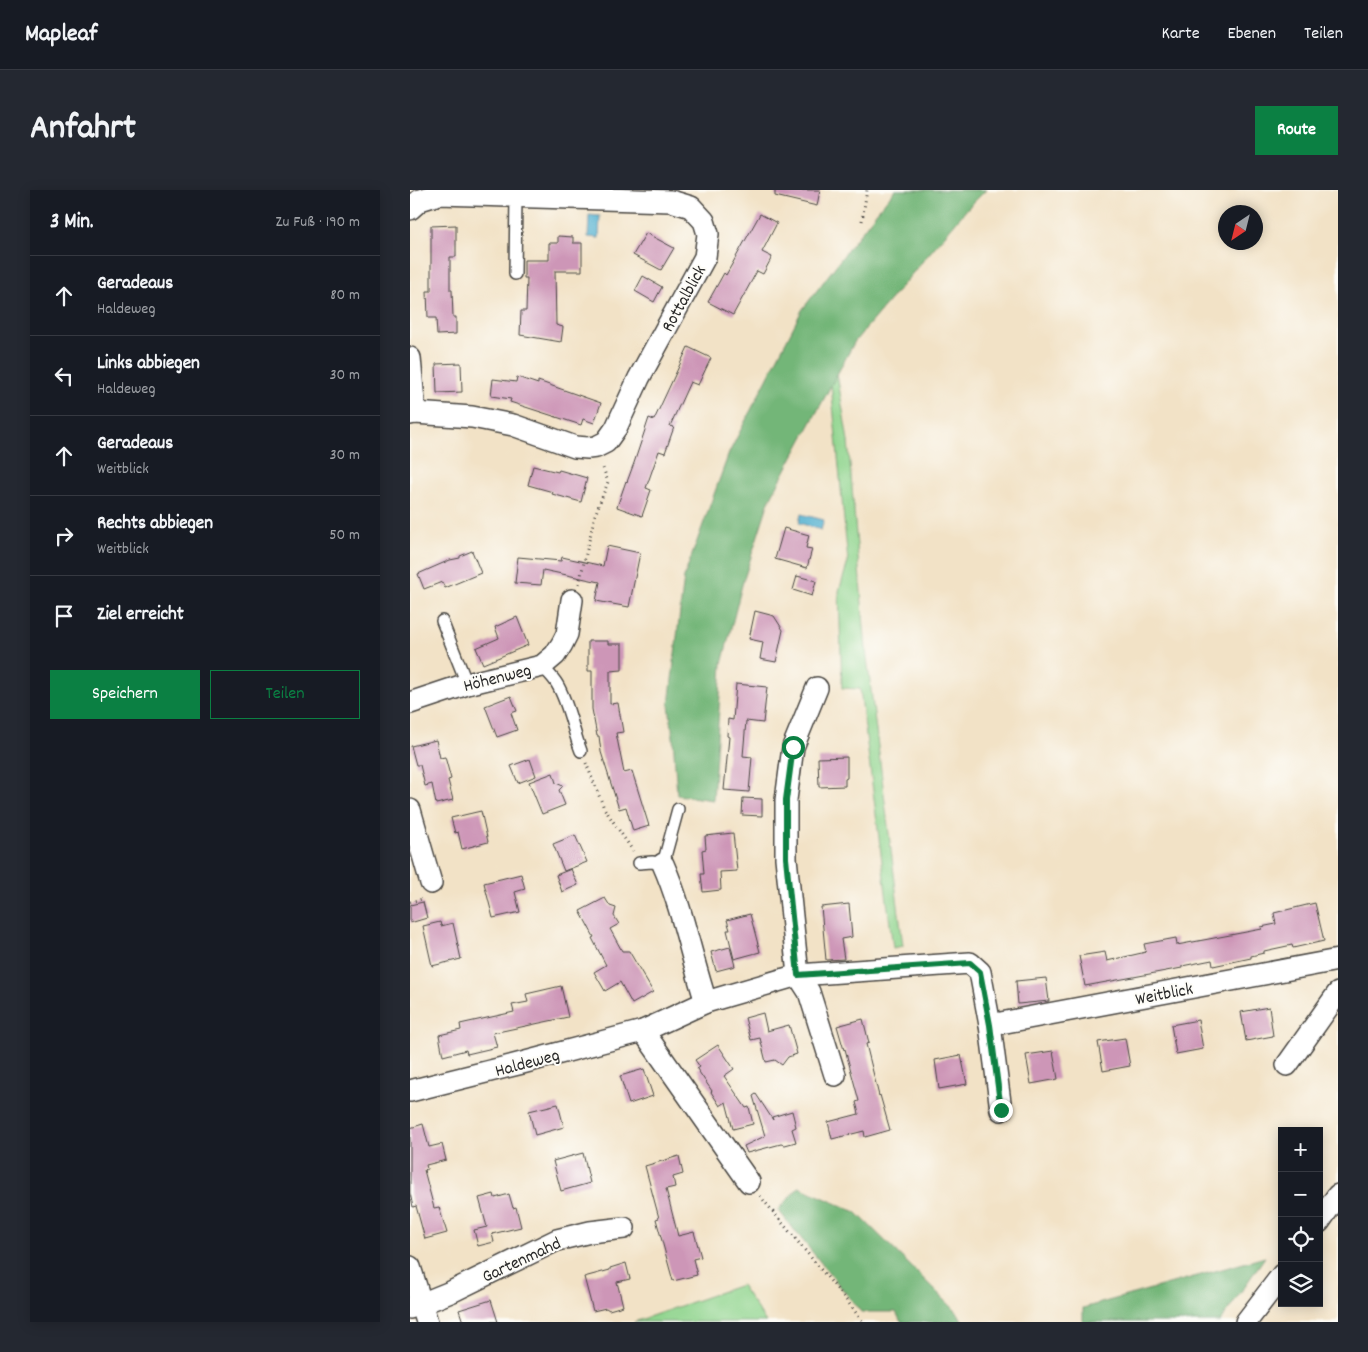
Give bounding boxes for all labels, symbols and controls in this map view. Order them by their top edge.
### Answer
text: Mapleaf [25,18,97,52]
text: Karte [1162,22,1200,47]
text: Ebenen [1228,22,1276,47]
text: Teilen [1304,22,1343,47]
text: Anfahrt [30,105,136,155]
button: Route [1255,106,1338,155]
north arrow [1218,205,1263,250]
text: 3 Min. [50,208,93,238]
text: Zu Fuß · 190 m [276,211,360,234]
street label: Rottalblick [657,261,714,337]
text: Geradeaus [97,271,173,298]
icon: ahead [50,282,78,310]
text: 80 m [330,284,360,307]
text: Haldeweg [97,298,155,321]
text: Links abbiegen [97,351,200,378]
icon: left [50,362,78,390]
text: 30 m [330,364,360,387]
text: Haldeweg [97,378,155,401]
text: Geradeaus [97,431,173,458]
icon: ahead [50,442,78,470]
text: 30 m [330,444,360,467]
text: Weitblick [97,458,149,481]
text: Rechts abbiegen [97,511,213,538]
icon: right [50,522,78,550]
text: 50 m [329,524,360,547]
text: Weitblick [97,538,149,561]
icon: arrive [50,602,78,630]
text: Ziel erreicht [97,602,184,629]
street label: Höhenweg [461,659,534,700]
button: Speichern [50,670,200,719]
button: Teilen [210,670,360,719]
route start [782,736,805,759]
street label: Weitblick [1134,978,1195,1013]
street label: Haldeweg [493,1044,563,1085]
route end [990,1099,1013,1122]
map controls [1278,1127,1323,1307]
button: + [1278,1127,1323,1172]
button: − [1278,1172,1323,1217]
button: locate [1278,1217,1323,1262]
street label: Gartenmahd [478,1232,566,1290]
button: layers [1278,1262,1323,1307]

